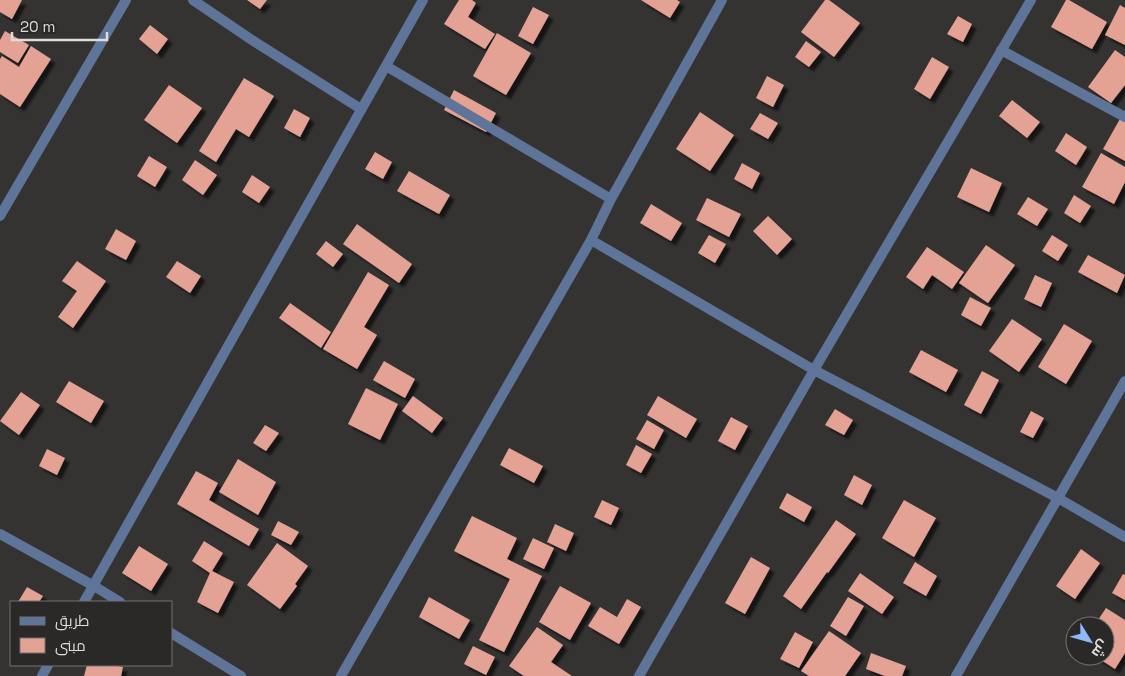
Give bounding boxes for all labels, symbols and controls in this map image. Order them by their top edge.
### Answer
scale bar [12,10,108,42]
text: 20 m [20,17,55,36]
legend [10,601,172,666]
text: طريق [55,611,89,631]
north arrow [1065,616,1115,666]
text: مبنى [55,636,86,656]
text: ش [1088,636,1113,661]

